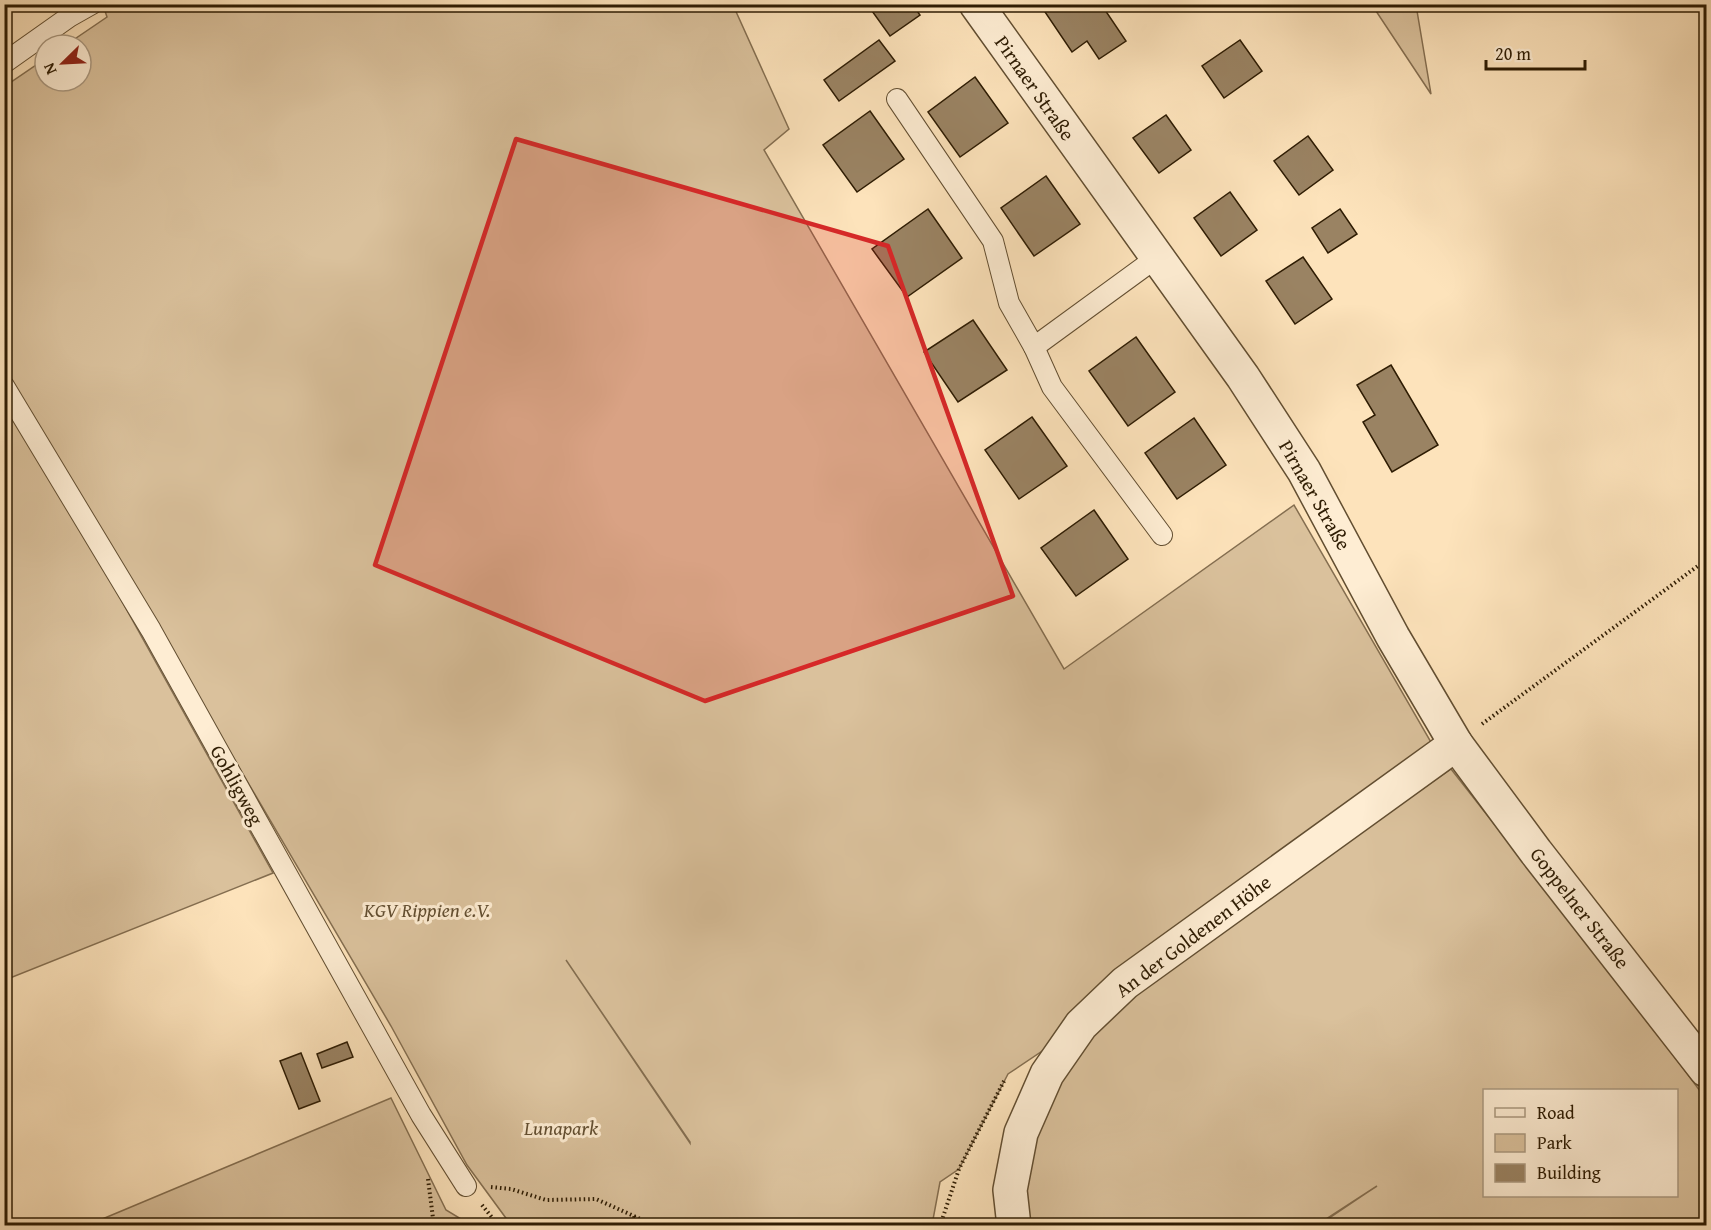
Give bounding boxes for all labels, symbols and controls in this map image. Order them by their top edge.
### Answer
street label: Pirnaer Straße [988,29,1082,146]
north arrow [33,33,93,93]
scale bar [1486,33,1585,71]
text: 20 m [1495,40,1531,67]
text: N [36,59,62,79]
street label: Pirnaer Straße [1272,434,1359,555]
street label: Gohligweg [204,739,271,830]
street label: Goppelner Straße [1524,841,1637,975]
street label: An der Goldenen Höhe [1109,867,1277,1004]
park label: KGV Rippien e.V. [363,895,490,924]
legend [1483,1089,1678,1197]
text: Road [1537,1099,1575,1126]
park label: Lunapark [523,1113,599,1142]
text: Park [1537,1129,1573,1156]
text: Building [1537,1159,1601,1186]

